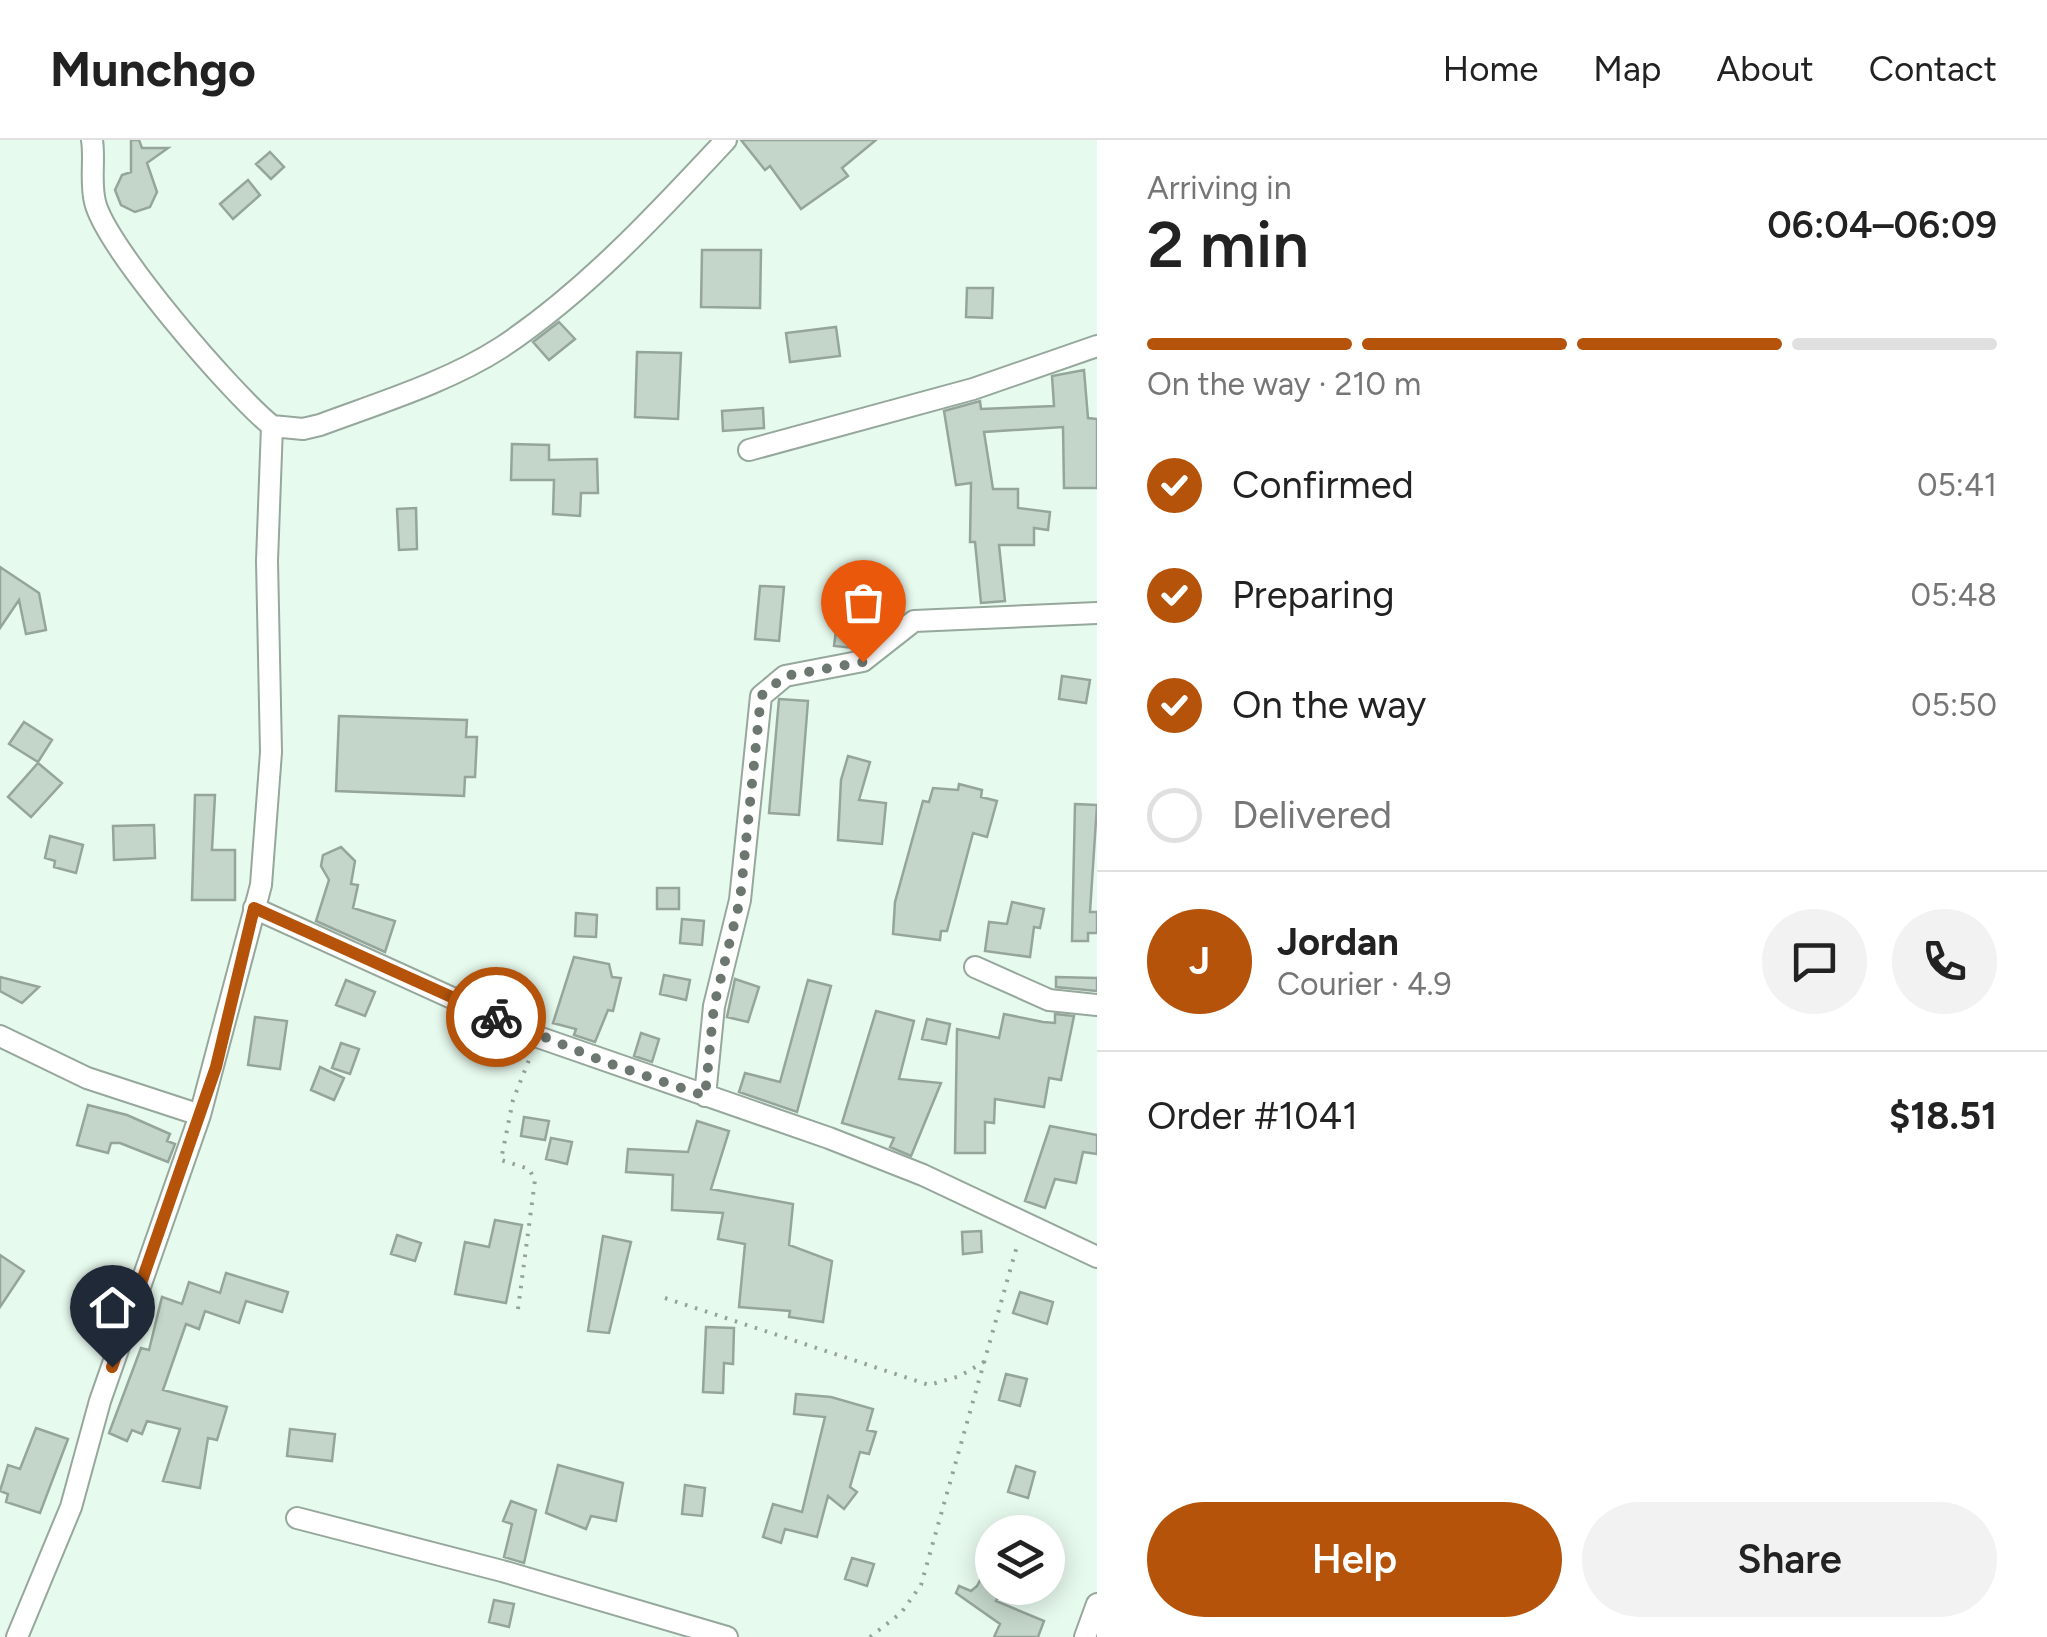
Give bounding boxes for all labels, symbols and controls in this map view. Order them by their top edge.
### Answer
text: Munchgo [50,40,256,98]
text: Home [1443,48,1538,90]
text: Map [1593,48,1662,90]
text: About [1717,48,1814,90]
text: Contact [1869,48,1997,90]
text: Arriving in [1147,169,1292,207]
text: 06:04–06:09 [1767,202,1997,248]
text: 2 min [1147,205,1309,283]
text: On the way · 210 m [1147,365,1421,403]
icon: check [1147,458,1202,513]
text: Confirmed [1232,462,1414,508]
text: 05:41 [1917,466,1997,504]
pin [821,560,906,663]
icon: check [1147,568,1202,623]
text: Preparing [1232,572,1394,618]
icon: bag [836,575,891,630]
text: 05:48 [1910,576,1997,614]
icon: check [1147,678,1202,733]
text: On the way [1232,682,1426,728]
text: 05:50 [1911,686,1997,724]
text: Delivered [1232,792,1392,838]
button: chat [1762,909,1867,1014]
button: phone [1892,909,1997,1014]
text: Jordan [1277,919,1399,965]
text: J [1189,938,1210,984]
text: Courier · 4.9 [1277,965,1452,1003]
courier [446,967,546,1067]
icon: bike [469,990,524,1045]
text: Order #1041 [1147,1093,1358,1139]
text: $18.51 [1889,1093,1997,1139]
pin [70,1265,155,1368]
icon: home [85,1280,140,1335]
button: Help [1147,1502,1562,1617]
button: Share [1582,1502,1997,1617]
map controls [975,1515,1065,1605]
button: layers [975,1515,1065,1605]

